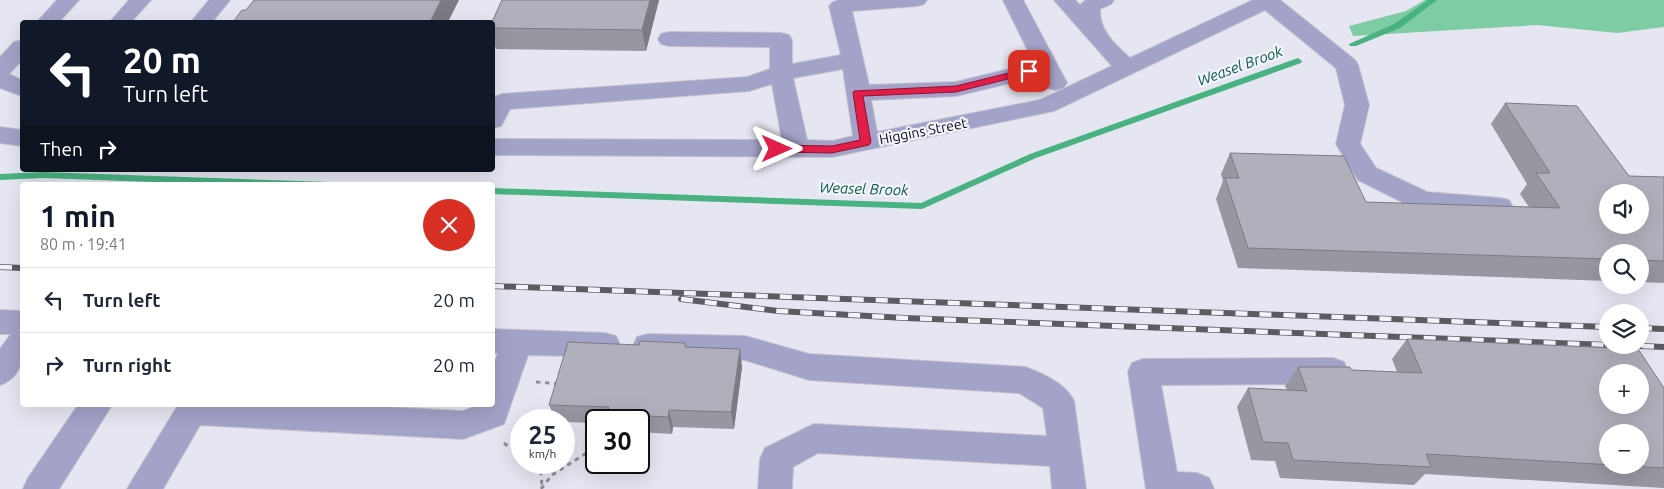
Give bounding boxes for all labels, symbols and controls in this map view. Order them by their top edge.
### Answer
icon: left [40,40,105,105]
text: 20 m [123,40,201,80]
water label: Weasel Brook [1195,42,1285,89]
pin [1008,50,1050,92]
icon: arrive [1015,57,1043,85]
text: Turn left [123,81,208,106]
street label: Higgins Street [878,115,969,147]
position arrow [750,122,802,174]
icon: right [93,135,121,163]
text: Then [40,138,83,160]
water label: Weasel Brook [819,178,909,199]
map controls [1599,184,1649,474]
button: sound [1599,184,1649,234]
text: 1 min [40,199,116,233]
button: close [423,199,475,251]
text: 80 m · 19:41 [40,235,127,253]
button: search [1599,244,1649,294]
icon: left [40,286,68,314]
text: Turn left [83,289,161,311]
text: 20 m [433,289,475,311]
button: layers [1599,304,1649,354]
icon: right [40,351,68,379]
text: Turn right [83,354,171,376]
text: 20 m [433,354,475,376]
button: + [1599,364,1649,414]
speed limit sign: 30 [585,409,650,474]
text: 25 [528,421,557,449]
button: − [1599,424,1649,474]
text: km/h [529,447,556,460]

